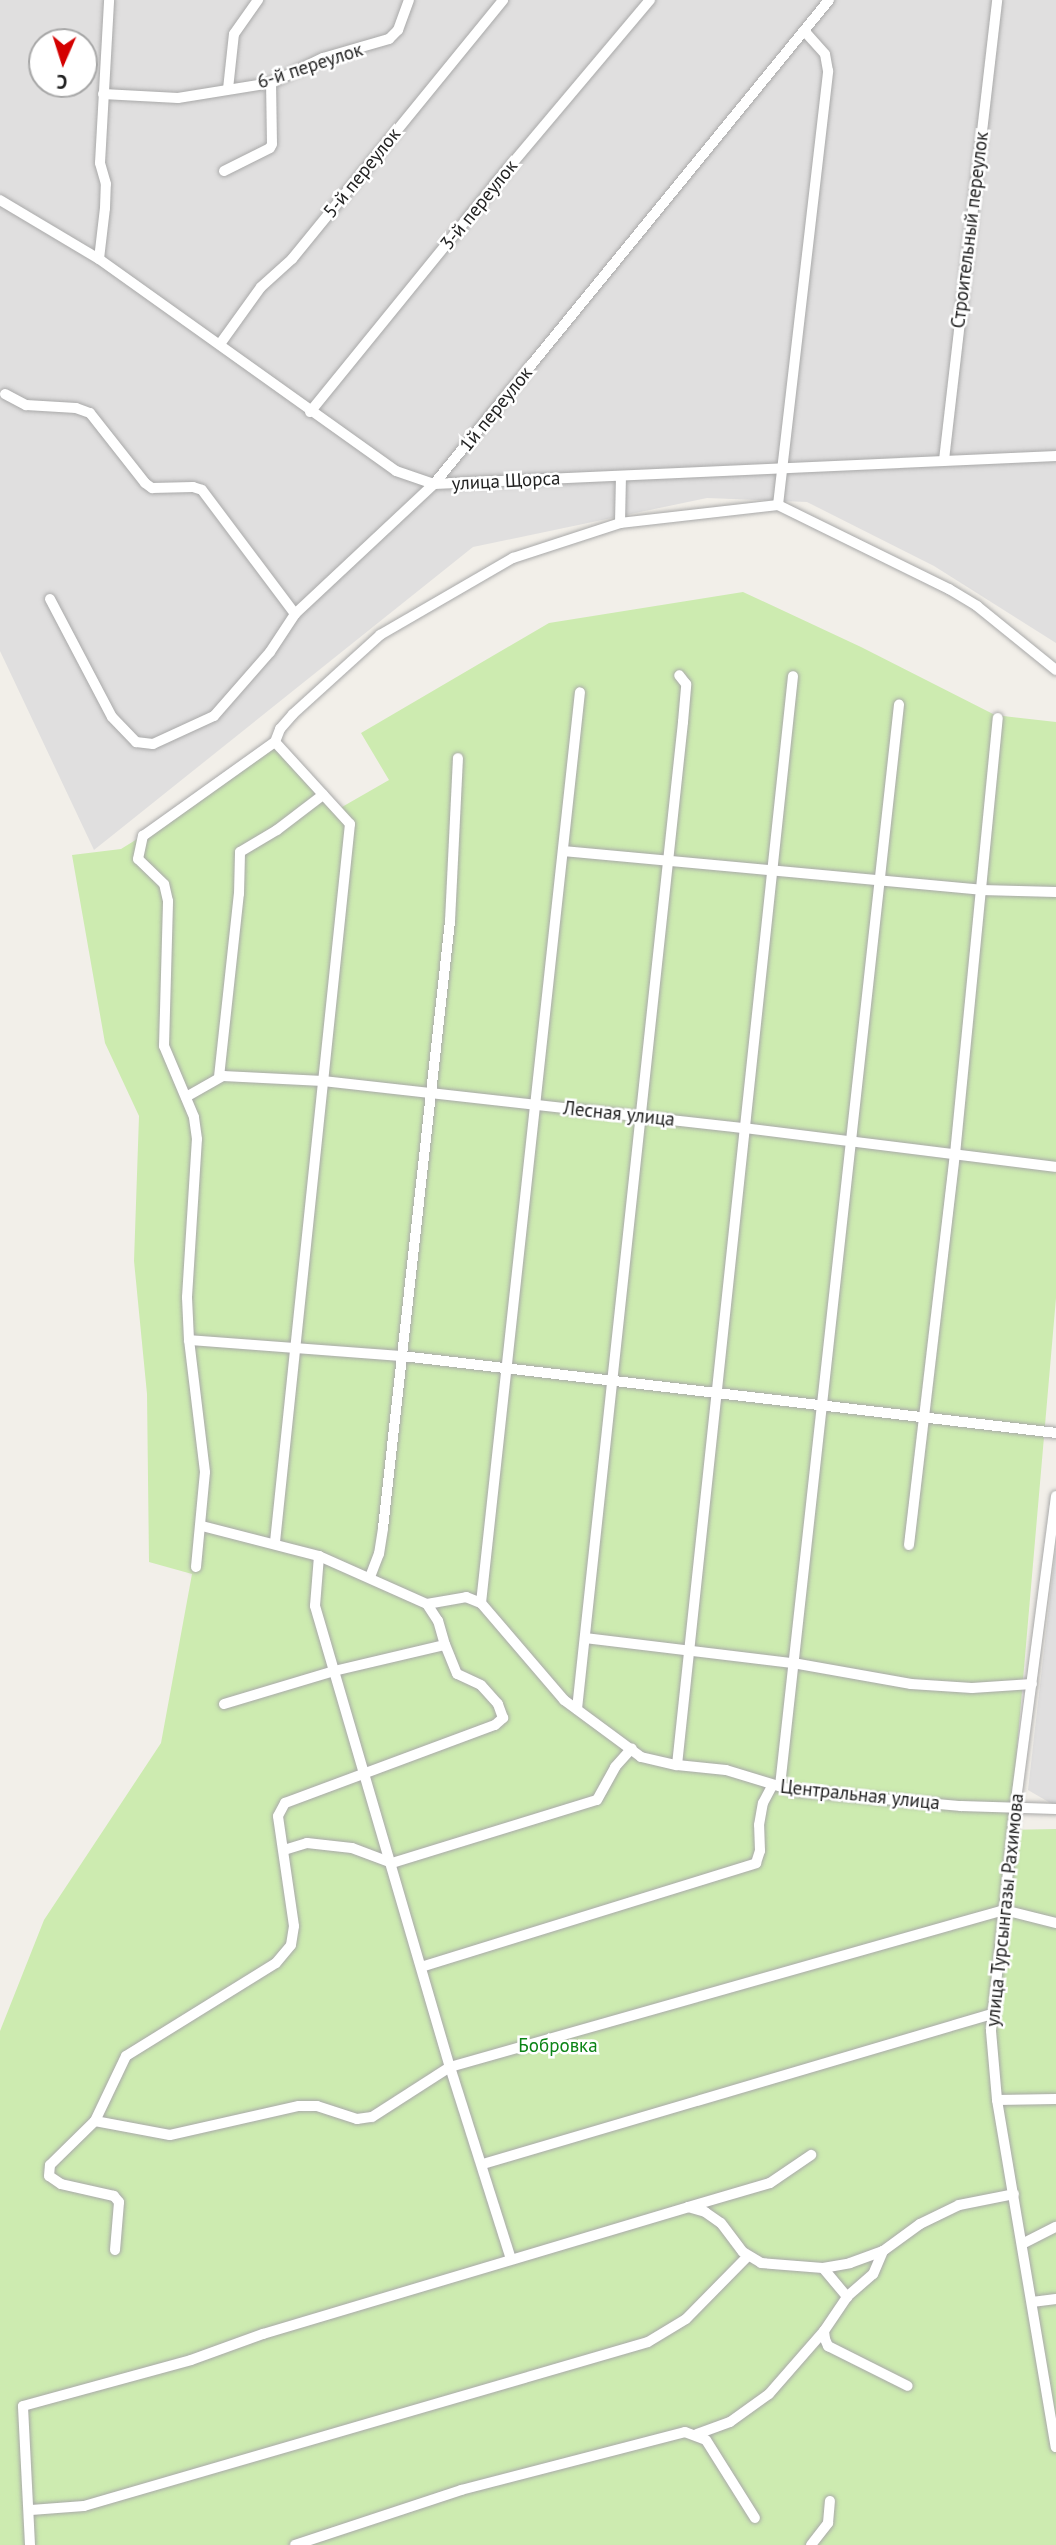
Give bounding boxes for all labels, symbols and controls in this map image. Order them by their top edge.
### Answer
north arrow [28,28,98,98]
street label: 6-й переулок [254,38,366,94]
text: С [56,70,68,94]
street label: 5-й переулок [319,123,405,223]
street label: Строительный переулок [947,130,993,330]
street label: 3-й переулок [436,155,522,255]
street label: 1й переулок [455,362,537,456]
street label: улица Щорса [451,467,561,495]
street label: Лесная улица [562,1097,676,1131]
street label: Центральная улица [779,1775,941,1815]
street label: улица Турсынгазы Рахимова [981,1792,1029,2028]
park label: Бобровка [518,2035,598,2057]

